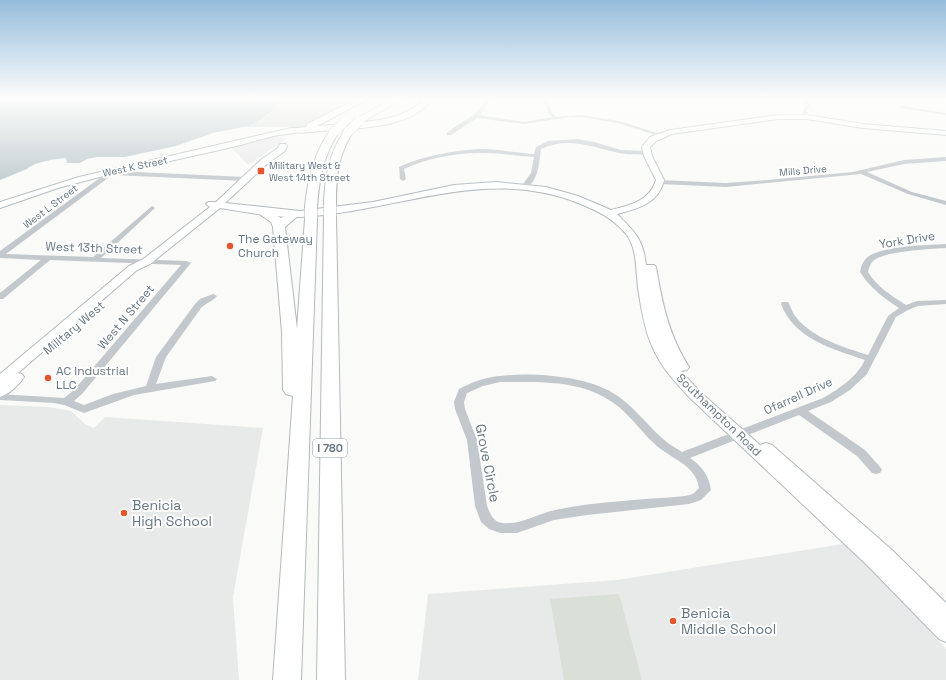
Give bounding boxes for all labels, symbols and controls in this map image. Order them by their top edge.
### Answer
street label: West K Street [101,153,169,180]
place label: Military West & West 14th Street [269,159,351,184]
street label: Mills Drive [779,162,827,179]
marker: Military West & West 14th Street [256,166,266,176]
street label: West L Street [20,181,81,231]
street label: York Drive [878,228,936,252]
place label: The Gateway Church [238,231,313,261]
street label: West 13th Street [45,238,143,258]
marker: The Gateway Church [225,241,235,251]
street label: West N Street [94,281,158,353]
street label: Military West [40,298,108,358]
place label: AC Industrial LLC [56,363,129,393]
street label: Southampton Road [673,370,765,460]
marker: AC Industrial LLC [43,373,53,383]
street label: Ofarrell Drive [761,374,835,418]
street label: Grove Circle [472,422,504,504]
road number: I 780 [313,439,347,457]
place label: Benicia High School [132,496,212,530]
marker: Benicia High School [119,508,129,518]
place label: Benicia Middle School [681,604,776,638]
marker: Benicia Middle School [668,616,678,626]

